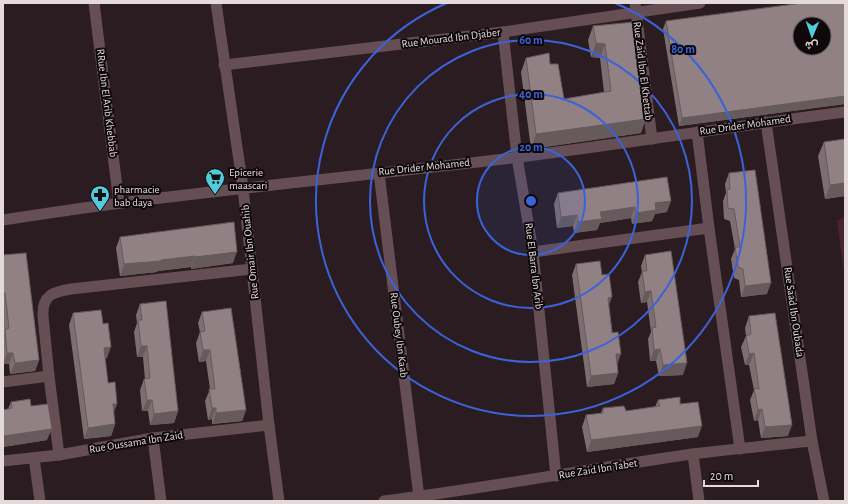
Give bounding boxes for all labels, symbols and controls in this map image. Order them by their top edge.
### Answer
north arrow [792,16,832,56]
street label: Rue Zaid Ibn El Khettab [631,21,655,122]
street label: Rue Mourad Ibn Djaber [401,26,501,50]
text: 60 m [519,34,543,46]
text: ش [805,39,819,51]
text: 80 m [671,43,695,55]
street label: RRue Ibn El Arib Khebbab [95,48,119,158]
text: 40 m [519,88,543,100]
street label: Rue Drider Mohamed [699,113,792,137]
text: 20 m [519,141,543,153]
street label: Rue Drider Mohamed [378,157,471,177]
supermarket icon: Epicerie maascari [204,167,226,195]
place label: Epicerie maascari [229,167,267,191]
pharmacy icon: pharmacie bab daya [89,184,111,212]
place label: pharmacie bab daya [114,184,160,208]
centre of rings [524,194,538,208]
street label: Rue Omair Ibn Ouahib [240,204,260,300]
street label: Rue El Barra Ibn Arib [523,222,545,310]
street label: Rue Saad Ibn Oubada [782,266,806,358]
street label: Rue Oubey Ibn Kaab [388,292,410,379]
street label: Rue Oussama Ibn Zaid [88,429,184,455]
street label: Rue Zaid Ibn Tabet [558,457,639,481]
scale bar [704,462,758,488]
text: 20 m [710,470,733,482]

